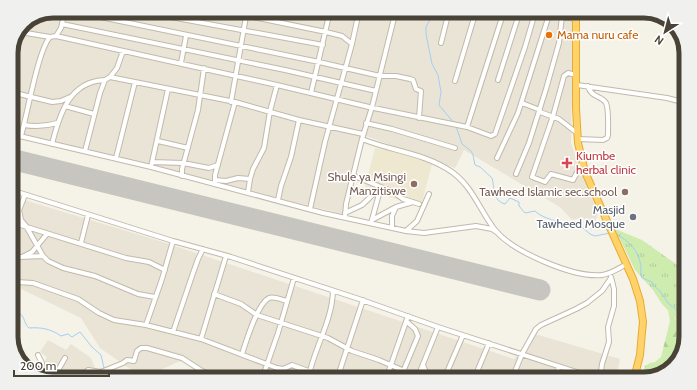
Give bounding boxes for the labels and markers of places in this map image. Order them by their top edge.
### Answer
place label: Mama nuru cafe [557,27,638,42]
marker: Mama nuru cafe [544,30,554,40]
place label: Kiumbe herbal clinic [576,148,636,177]
marker: Kiumbe herbal clinic [561,157,573,169]
place label: Shule ya Msingi Manzitiswe [328,169,406,198]
marker: Shule ya Msingi Manzitiswe [409,179,419,189]
place label: Tawheed Islamic sec.school [479,184,617,199]
marker: Tawheed Islamic sec.school [620,187,630,197]
place label: Masjid Tawheed Mosque [537,202,625,231]
marker: Masjid Tawheed Mosque [628,212,638,222]

